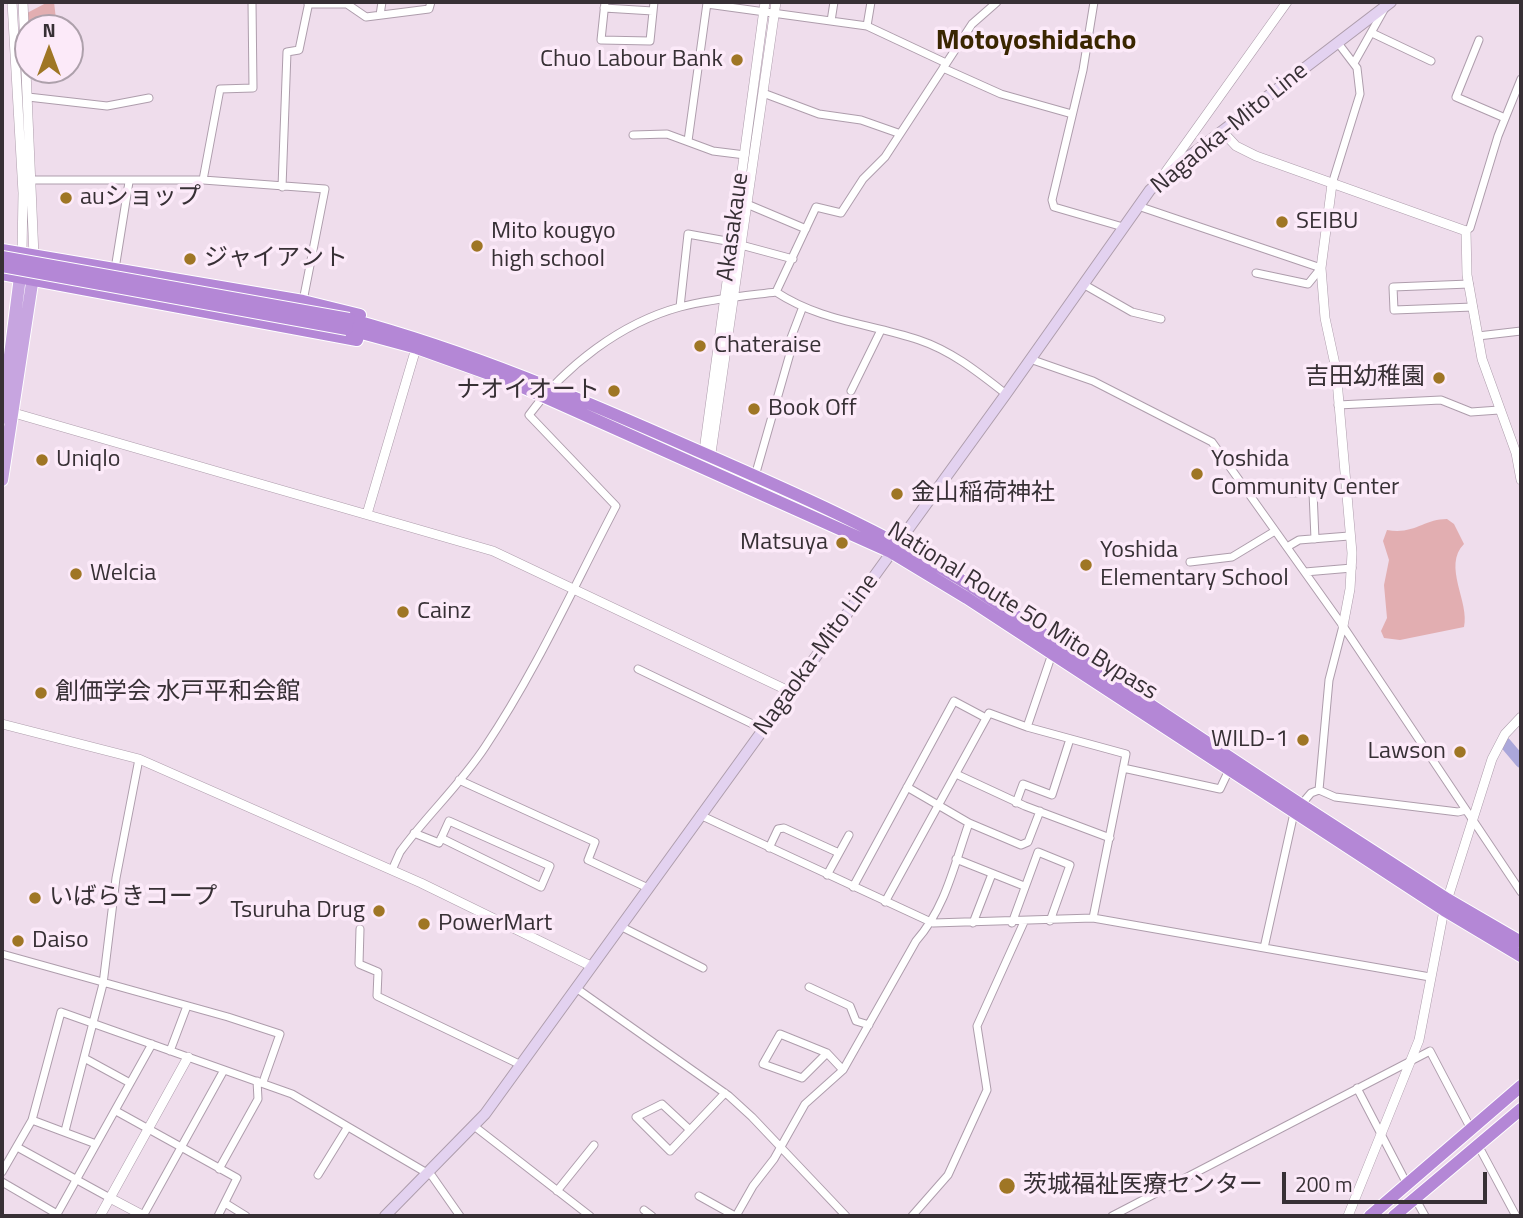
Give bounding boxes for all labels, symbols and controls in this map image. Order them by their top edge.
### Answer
north arrow [14,14,84,84]
text: N [42,15,56,44]
district label: Motoyoshidacho [936,25,1136,59]
place label: Chuo Labour Bank [540,46,723,74]
marker: Chuo Labour Bank [729,52,745,68]
street label: Nagaoka-Mito Line [1146,57,1314,201]
street label: Akasakaue [712,171,756,283]
place label: auショップ [80,184,201,212]
marker: auショップ [58,190,74,206]
place label: SEIBU [1296,208,1358,236]
marker: SEIBU [1274,214,1290,230]
place label: Mito kougyo high school [491,218,616,274]
marker: Mito kougyo high school [469,238,485,254]
place label: ジャイアント [204,245,348,273]
marker: ジャイアント [182,251,198,267]
place label: Chateraise [714,332,821,360]
marker: Chateraise [692,338,708,354]
place label: 吉田幼稚園 [1305,364,1425,392]
marker: 吉田幼稚園 [1431,370,1447,386]
place label: ナオイオート [456,377,600,405]
marker: ナオイオート [606,383,622,399]
place label: Book Off [768,395,857,423]
marker: Book Off [746,401,762,417]
place label: Uniqlo [56,446,120,474]
place label: Yoshida Community Center [1211,446,1399,502]
marker: Uniqlo [34,452,50,468]
marker: Yoshida Community Center [1189,466,1205,482]
place label: 金山稲荷神社 [911,480,1055,508]
marker: 金山稲荷神社 [889,486,905,502]
street label: National Route 50 Mito Bypass [881,517,1163,707]
place label: Matsuya [740,529,828,557]
marker: Matsuya [834,535,850,551]
place label: Yoshida Elementary School [1100,537,1289,593]
marker: Yoshida Elementary School [1078,557,1094,573]
place label: Welcia [90,560,156,588]
marker: Welcia [68,566,84,582]
street label: Nagaoka-Mito Line [749,569,885,741]
place label: Cainz [417,598,471,626]
marker: Cainz [395,604,411,620]
place label: 創価学会 水戸平和会館 [55,679,300,707]
marker: 創価学会 水戸平和会館 [33,685,49,701]
place label: WILD-1 [1211,726,1289,754]
marker: WILD-1 [1295,732,1311,748]
place label: Lawson [1368,738,1446,766]
marker: Lawson [1452,744,1468,760]
place label: いばらきコープ [49,884,217,912]
marker: いばらきコープ [27,890,43,906]
place label: Tsuruha Drug [230,897,365,925]
marker: Tsuruha Drug [371,903,387,919]
place label: PowerMart [438,910,552,938]
marker: PowerMart [416,916,432,932]
place label: Daiso [32,927,89,955]
marker: Daiso [10,933,26,949]
scale bar [1285,1158,1490,1202]
text: 200 m [1295,1168,1352,1200]
place label: 茨城福祉医療センター [1023,1172,1263,1200]
marker: 茨城福祉医療センター [997,1176,1017,1196]

